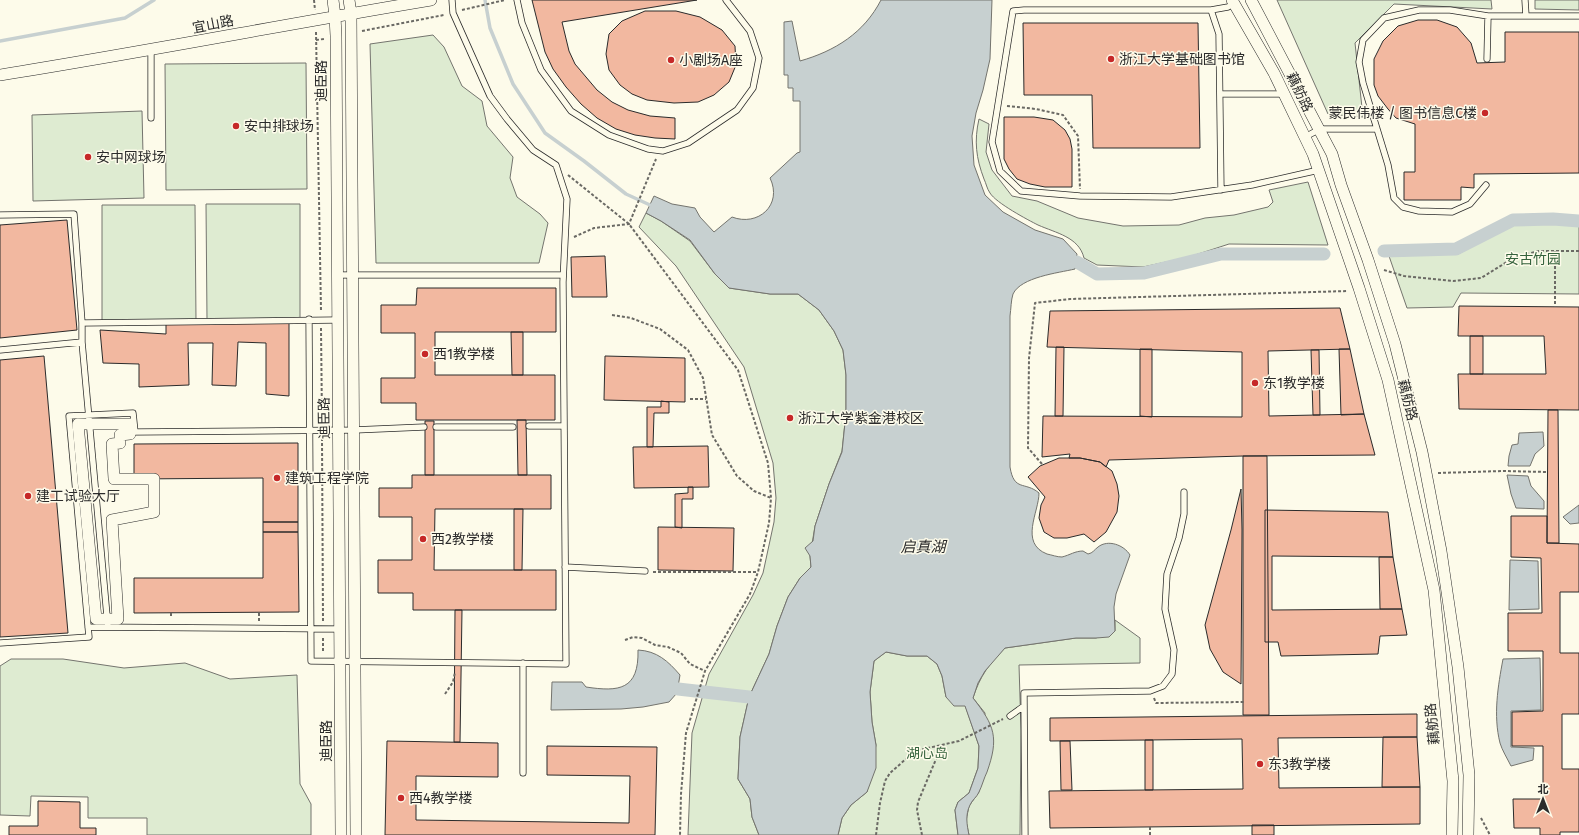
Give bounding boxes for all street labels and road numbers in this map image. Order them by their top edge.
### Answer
street label: 宜山路 [191,12,235,37]
street label: 迪臣路 [313,60,330,102]
street label: 藕舫路 [1283,70,1316,115]
street label: 藕舫路 [1394,378,1421,423]
street label: 迪臣路 [316,397,333,439]
street label: 藕舫路 [1422,702,1443,746]
street label: 迪臣路 [318,720,335,762]

